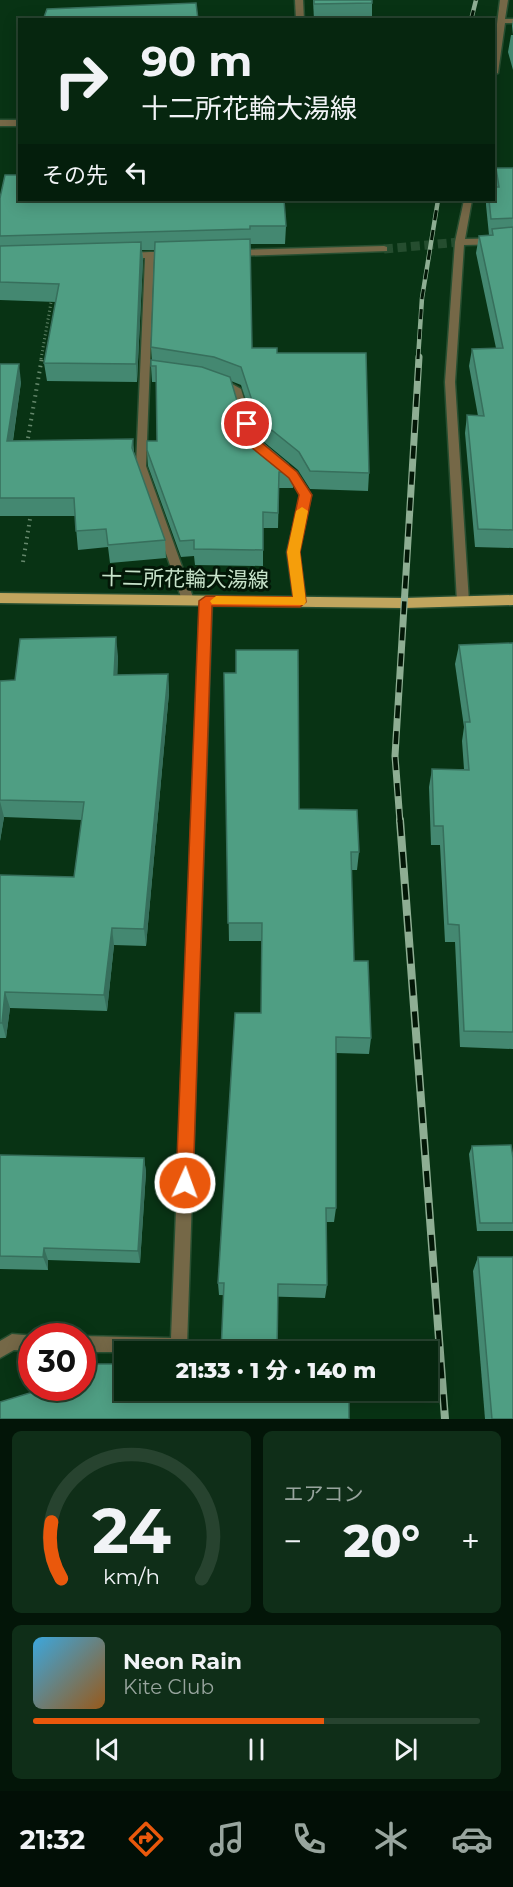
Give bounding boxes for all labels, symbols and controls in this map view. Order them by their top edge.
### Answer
text: 90 m [141,35,252,87]
icon: right [42,42,120,120]
text: 十二所花輪大湯線 [141,92,357,125]
icon: left [120,156,153,189]
text: その先 [42,162,108,189]
pin [221,398,272,449]
icon: arrive [230,407,263,440]
street label: 十二所花輪大湯線 [101,565,269,592]
position arrow [153,1151,217,1215]
speed limit sign: 30 [18,1323,96,1401]
text: 21:33 · 1 分 · 140 m [176,1357,376,1384]
text: エアコン [284,1482,364,1506]
text: 24 [92,1493,171,1569]
text: 20° [343,1513,420,1568]
text: − [284,1521,302,1561]
text: + [461,1521,480,1561]
text: km/h [103,1563,160,1589]
text: Neon Rain [123,1648,242,1675]
text: Kite Club [123,1675,214,1699]
icon: previous [91,1733,124,1766]
icon: pause [240,1733,273,1766]
icon: next [389,1733,422,1766]
icon: directions [125,1818,167,1860]
icon: music [206,1818,248,1860]
icon: phone [288,1818,330,1860]
icon: climate [370,1818,412,1860]
icon: car [451,1818,493,1860]
text: 21:32 [20,1823,85,1856]

